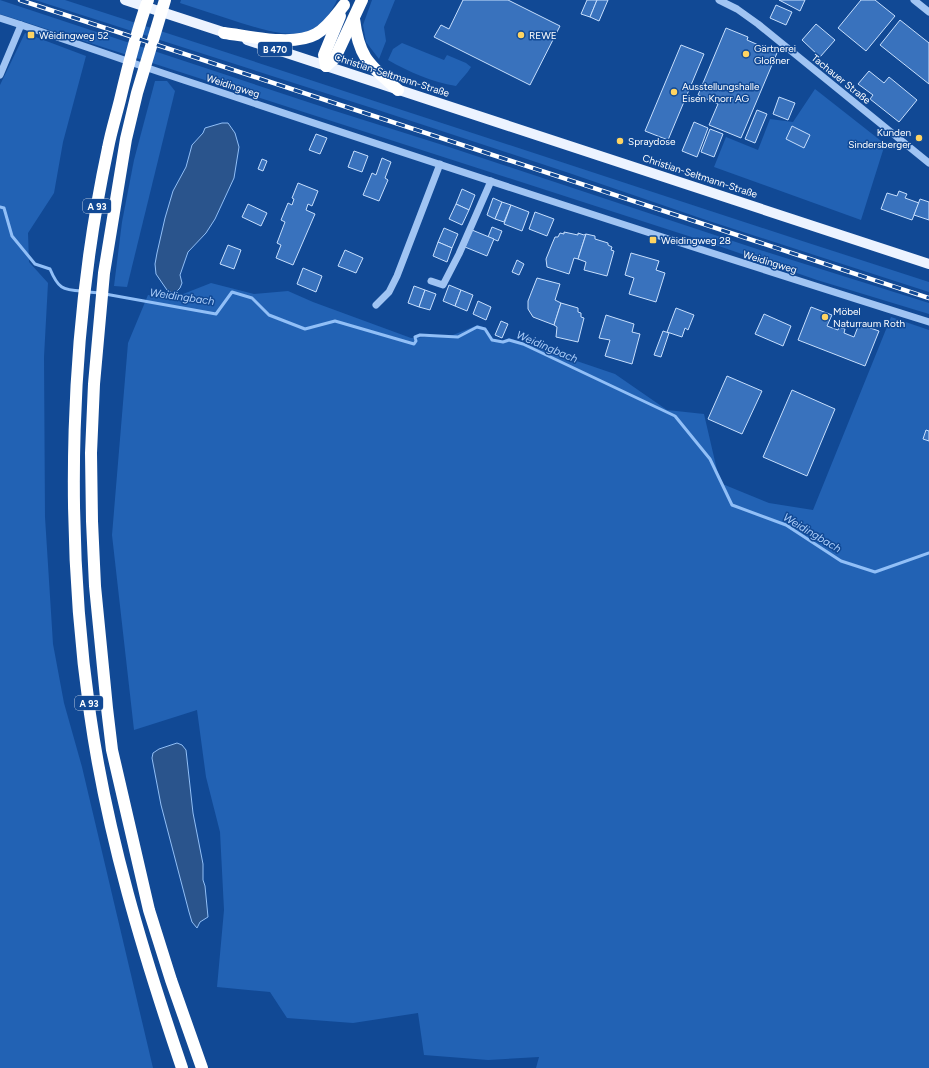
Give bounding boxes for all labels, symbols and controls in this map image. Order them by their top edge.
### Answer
place label: Weidingweg 52 [39,29,108,42]
place label: REWE [529,29,557,42]
marker: Weidingweg 52 [26,30,36,40]
marker: REWE [516,30,526,40]
road number: B 470 [258,42,292,56]
place label: Gärtnerei Gloßner [754,42,796,67]
marker: Gärtnerei Gloßner [741,49,751,59]
street label: Christian-Seltmann-Straße [333,50,452,100]
street label: Tachauer Straße [809,51,874,107]
street label: Weidingweg [205,71,262,101]
place label: Ausstellungshalle Eisen Knorr AG [682,80,760,105]
marker: Ausstellungshalle Eisen Knorr AG [669,87,679,97]
place label: Kunden Sindersberger [848,126,912,151]
marker: Kunden Sindersberger [914,133,924,143]
place label: Spraydose [628,135,676,148]
marker: Spraydose [615,136,625,146]
street label: Christian-Seltmann-Straße [641,151,760,201]
road number: A 93 [83,199,111,213]
place label: Weidingweg 28 [661,234,731,247]
marker: Weidingweg 28 [648,235,658,245]
street label: Weidingweg [741,248,799,276]
water label: Weidingbach [149,286,215,308]
place label: Möbel Naturraum Roth [833,305,905,330]
marker: Möbel Naturraum Roth [820,312,830,322]
water label: Weidingbach [514,328,580,366]
water label: Weidingbach [781,511,843,555]
road number: A 93 [75,696,103,710]

